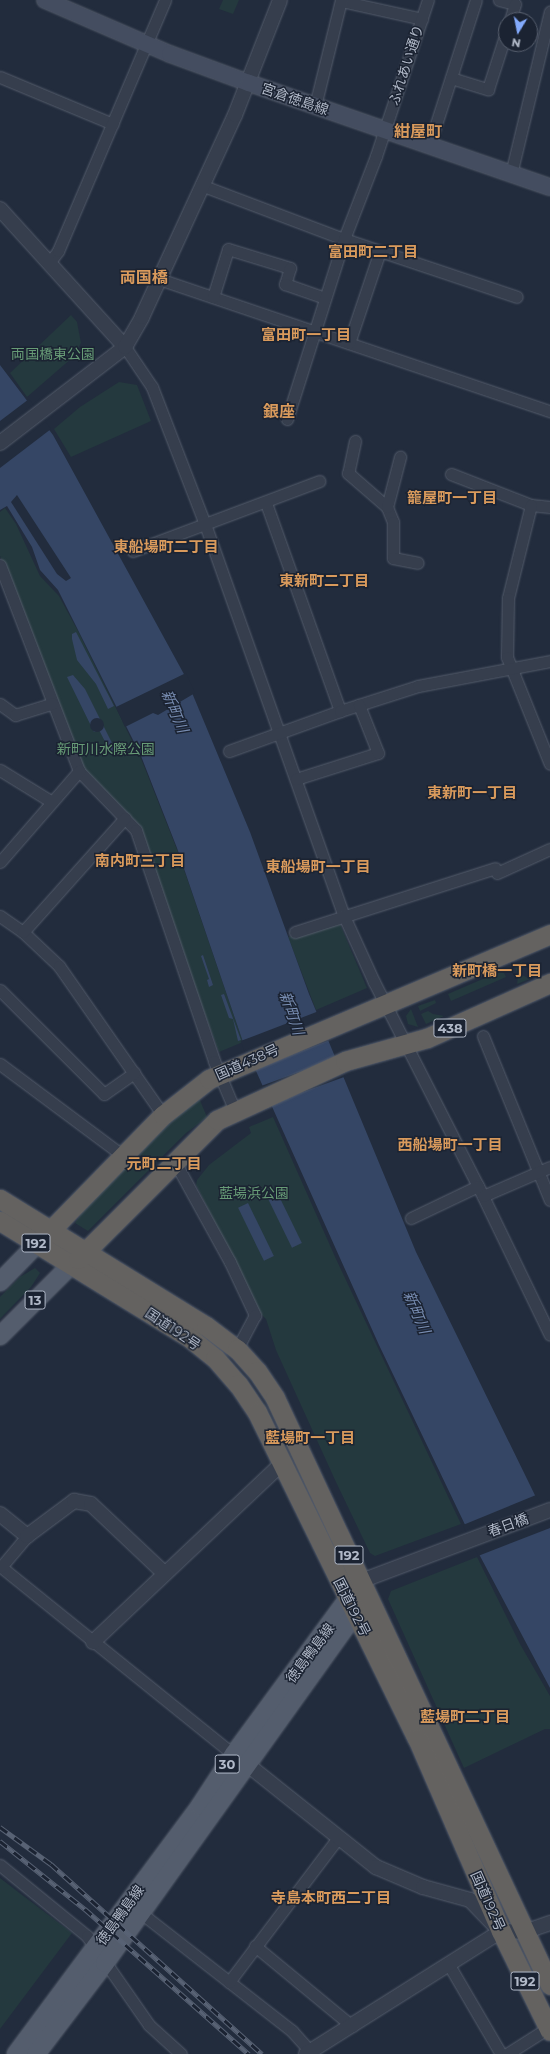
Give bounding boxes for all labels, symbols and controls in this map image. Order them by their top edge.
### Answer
north arrow [498,12,538,52]
street label: ふれあい通り [385,22,427,108]
text: N [511,35,522,50]
street label: 宮倉徳島線 [259,80,331,118]
district label: 紺屋町 [394,122,442,142]
district label: 富田町二丁目 [328,243,418,261]
district label: 両国橋 [120,268,168,288]
district label: 富田町一丁目 [261,326,351,344]
park label: 両国橋東公園 [11,346,95,362]
district label: 銀座 [263,402,295,422]
district label: 籠屋町一丁目 [407,489,497,507]
district label: 東船場町二丁目 [114,538,218,556]
district label: 東新町二丁目 [279,572,369,590]
water label: 新町川 [158,687,192,735]
park label: 新町川水際公園 [57,741,155,757]
district label: 東新町一丁目 [427,784,517,802]
district label: 南内町三丁目 [95,852,185,870]
district label: 東船場町一丁目 [266,858,370,876]
district label: 新町橋一丁目 [452,962,542,980]
water label: 新町川 [276,989,308,1037]
road number: 438 [433,1017,467,1039]
street label: 国道438号 [213,1041,281,1083]
district label: 西船場町一丁目 [398,1136,502,1154]
district label: 元町二丁目 [127,1155,201,1173]
park label: 藍場浜公園 [219,1185,289,1201]
road number: 192 [21,1232,51,1254]
water label: 新町川 [400,1288,434,1336]
road number: 13 [24,1289,46,1311]
street label: 国道192号 [142,1304,204,1354]
district label: 藍場町一丁目 [265,1429,355,1447]
street label: 春日橋 [485,1510,531,1540]
road number: 192 [334,1544,364,1566]
street label: 国道192号 [330,1575,374,1639]
street label: 徳島鴨島線 [282,1620,338,1686]
district label: 藍場町二丁目 [420,1708,510,1726]
road number: 30 [214,1753,240,1775]
street label: 国道192号 [467,1869,509,1933]
street label: 徳島鴨島線 [93,1882,147,1948]
district label: 寺島本町西二丁目 [271,1889,391,1907]
road number: 192 [510,1970,540,1992]

